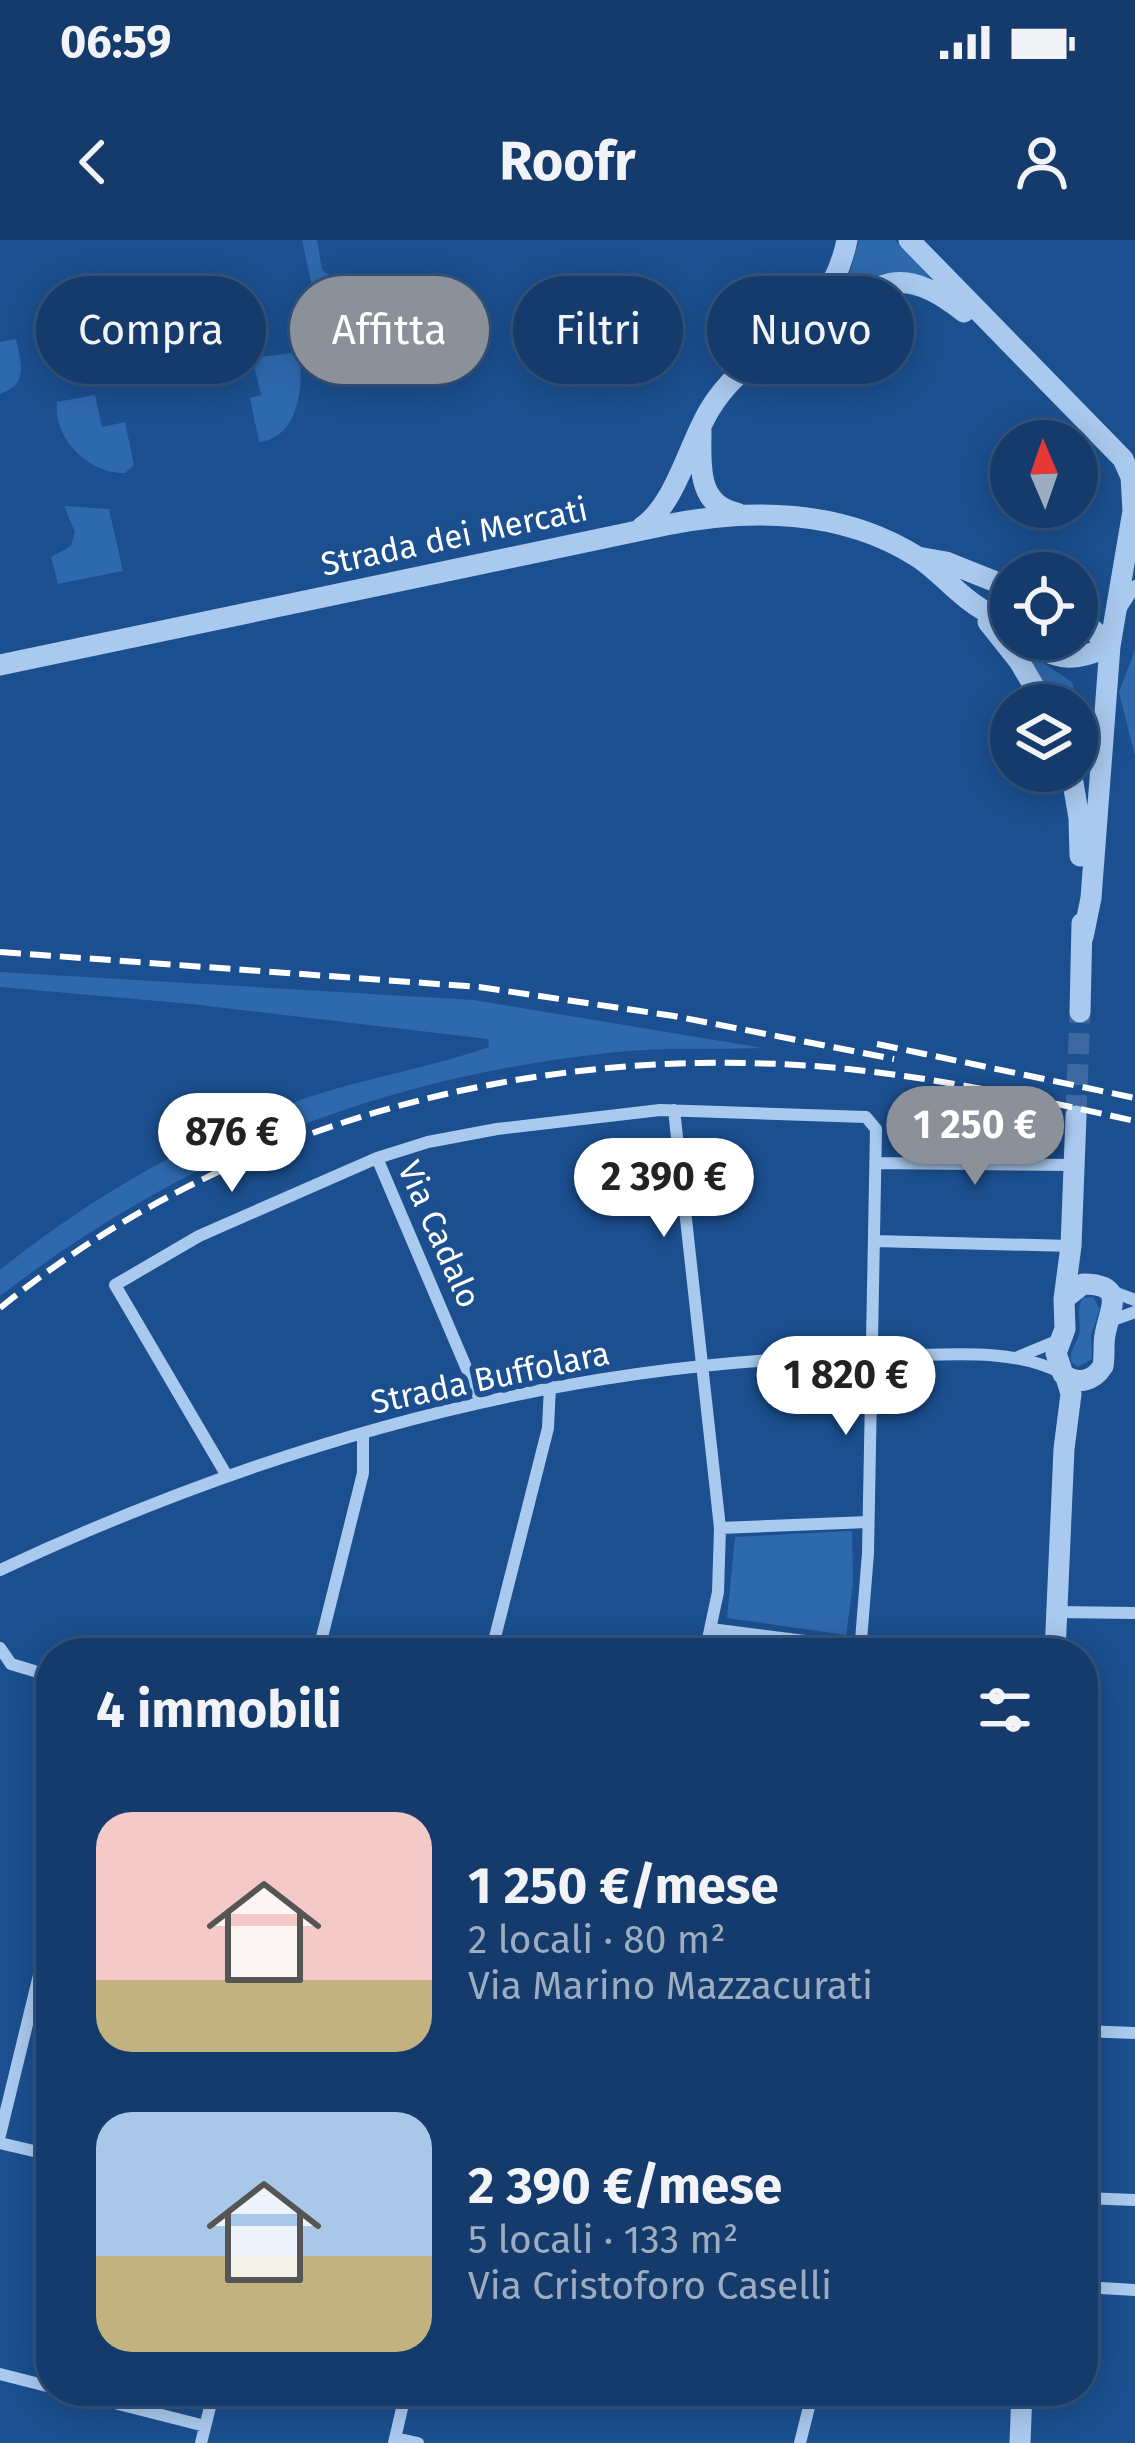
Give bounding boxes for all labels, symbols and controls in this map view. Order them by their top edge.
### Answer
text: 06:59 [60,15,172,69]
icon: back [60,129,126,195]
icon: person [1009,129,1075,195]
text: Roofr [499,130,636,194]
chip: Compra [36,276,266,384]
chip: Affitta [290,276,489,384]
chip: Filtri [513,276,683,384]
chip: Nuovo [707,276,914,384]
north arrow [990,420,1098,528]
map controls [990,420,1098,792]
street label: Strada dei Mercati [317,489,591,585]
button: locate [990,552,1098,660]
button: layers [990,684,1098,792]
pin: 1 250 € [864,1086,1086,1188]
pin: 876 € [148,1093,316,1195]
text: 1 250 € [913,1102,1037,1148]
text: 876 € [185,1109,279,1155]
pin: 2 390 € [553,1138,775,1240]
text: 2 390 € [601,1154,727,1200]
street label: Via Cadalo [389,1155,489,1314]
street label: Strada Buffolara [367,1333,613,1423]
pin: 1 820 € [735,1336,957,1438]
text: 1 820 € [784,1352,908,1398]
icon: filters [972,1677,1038,1743]
text: 4 immobili [96,1679,342,1741]
text: 1 250 €/mese [468,1855,779,1917]
icon: home [192,1860,336,2004]
text: 2 locali · 80 m² [468,1917,726,1963]
text: Via Marino Mazzacurati [468,1963,873,2009]
text: 2 390 €/mese [468,2155,782,2217]
icon: home [192,2160,336,2304]
text: 5 locali · 133 m² [468,2217,738,2263]
text: Via Cristoforo Caselli [468,2263,832,2309]

